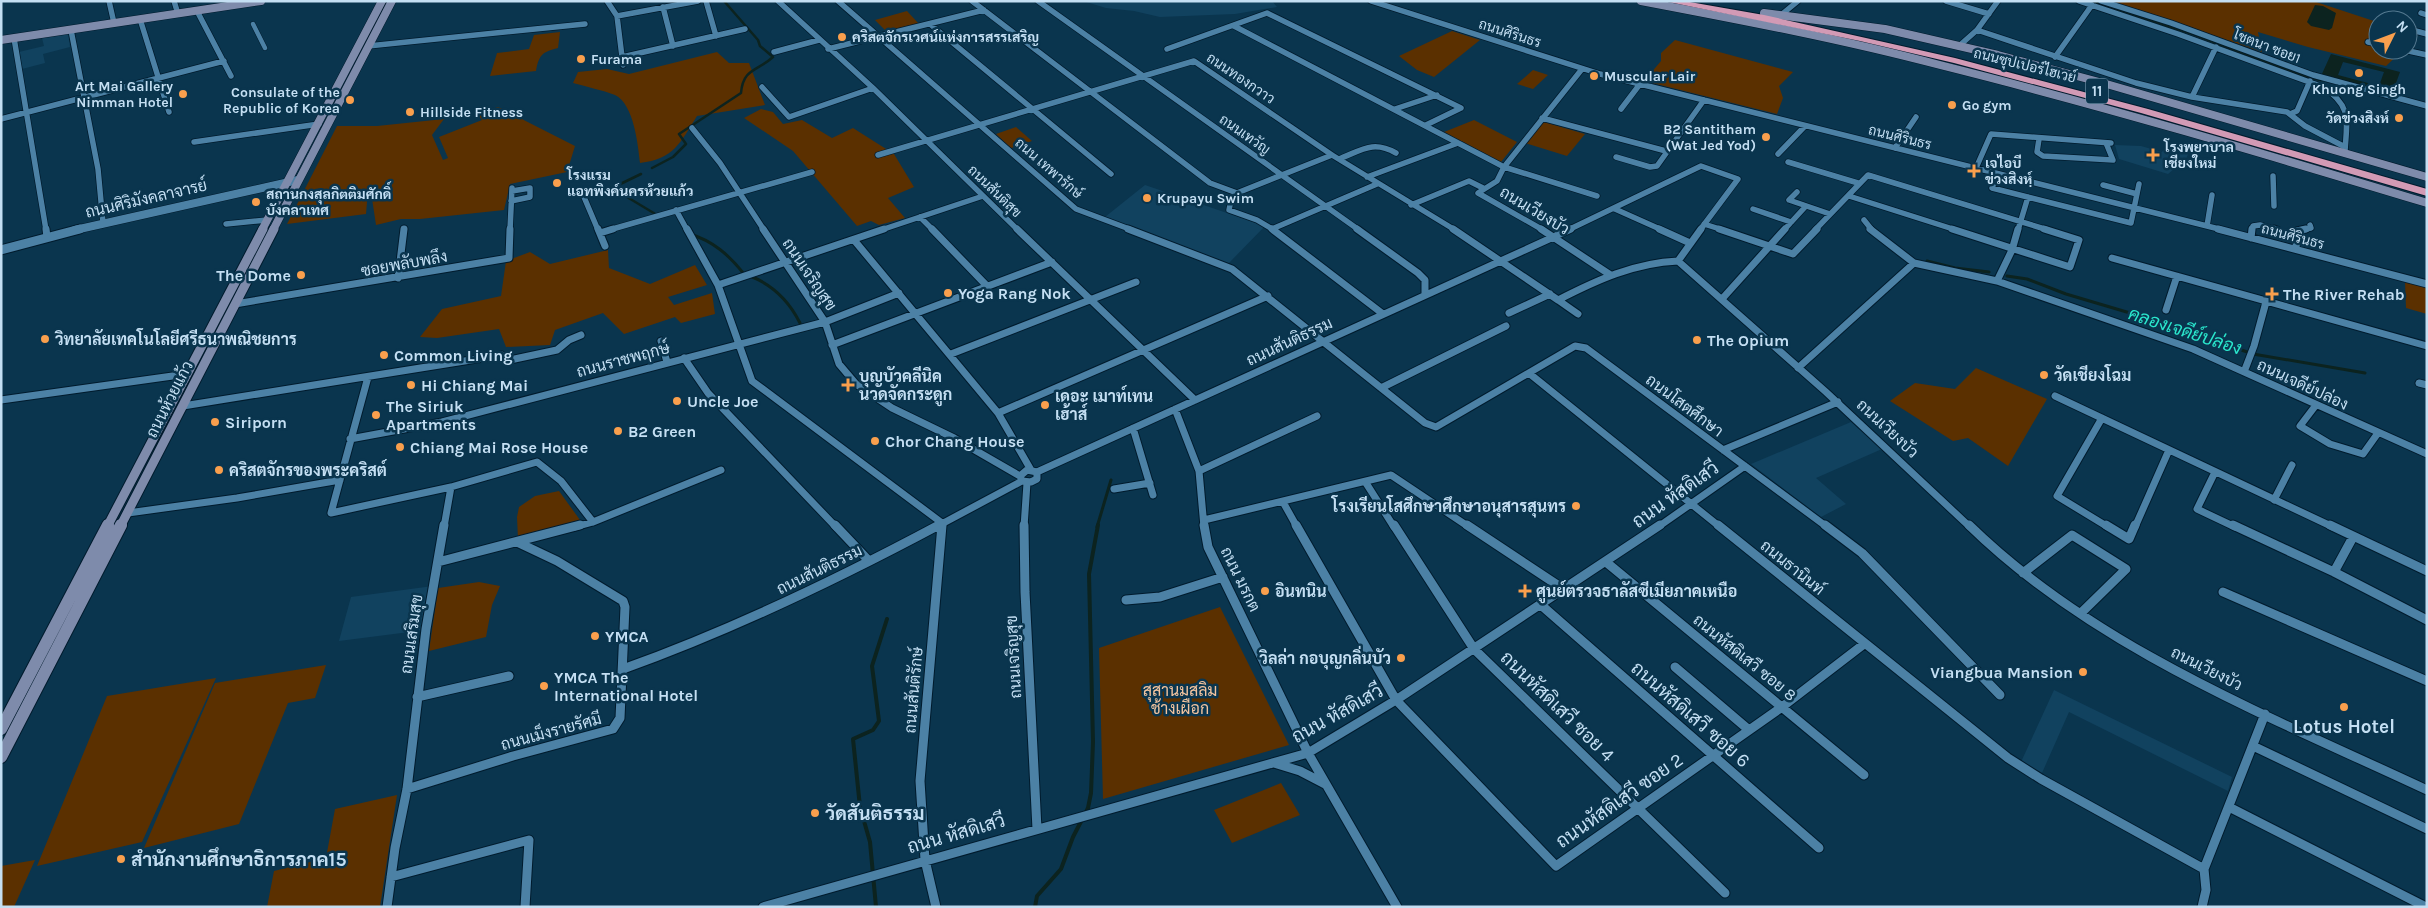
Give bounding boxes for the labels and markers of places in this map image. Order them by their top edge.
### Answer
place label: คริสตจักรเวศน์แห่งการสรรเสริญ [852,28,1039,46]
marker: คริสตจักรเวศน์แห่งการสรรเสริญ [836,31,848,43]
place label: Furama [591,51,642,68]
marker: Furama [575,53,587,65]
marker: Khuong Singh [2353,67,2365,79]
place label: Muscular Lair [1604,68,1696,85]
marker: Muscular Lair [1588,70,1600,82]
place label: Art Mai Gallery Nimman Hotel [75,78,173,111]
place label: Khuong Singh [2312,81,2406,98]
place label: Consulate of the Republic of Korea [223,84,340,117]
marker: Art Mai Gallery Nimman Hotel [177,88,189,100]
marker: Consulate of the Republic of Korea [344,94,356,106]
place label: Go gym [1962,97,2012,114]
marker: Go gym [1946,99,1958,111]
place label: Hillside Fitness [420,104,523,121]
marker: Hillside Fitness [404,106,416,118]
place label: วัดข่วงสิงห์ [2326,109,2390,127]
marker: วัดข่วงสิงห์ [2393,112,2405,124]
place label: B2 Santitham (Wat Jed Yod) [1663,121,1756,154]
marker: B2 Santitham (Wat Jed Yod) [1760,131,1772,143]
place label: โรงพยาบาล เชียงใหม่ [2163,138,2234,172]
marker: โรงพยาบาล เชียงใหม่ [2146,148,2160,162]
place label: เจไอบี ข่วงสิงหฺ์ [1985,154,2033,188]
marker: เจไอบี ข่วงสิงหฺ์ [1967,164,1981,178]
place label: โรงแรม แอทพิงค์นครห้วยแก้ว [566,166,693,200]
marker: โรงแรม แอทพิงค์นครห้วยแก้ว [551,177,563,189]
place label: สถานกงสุลกิตติมศักดิ์ บังคลาเทศ [266,181,391,219]
place label: Krupayu Swim [1157,190,1254,207]
marker: Krupayu Swim [1141,192,1153,204]
marker: สถานกงสุลกิตติมศักดิ์ บังคลาเทศ [250,196,262,208]
place label: The Dome [216,266,291,285]
marker: The Dome [295,269,307,281]
place label: Yoga Rang Nok [958,284,1071,303]
place label: The River Rehab [2283,285,2405,304]
marker: Yoga Rang Nok [942,287,954,299]
marker: The River Rehab [2265,287,2279,301]
place label: วิทยาลัยเทคโนโลยีศรีธนาพณิชยการ [54,328,297,349]
place label: The Opium [1707,331,1789,350]
marker: วิทยาลัยเทคโนโลยีศรีธนาพณิชยการ [39,333,51,345]
marker: The Opium [1691,334,1703,346]
place label: Common Living [394,346,513,365]
marker: Common Living [378,349,390,361]
place label: วัดเชียงโฉม [2054,364,2131,385]
place label: บุญบัวคลีนิค นวดจัดกระดูก [859,366,952,407]
marker: วัดเชียงโฉม [2038,369,2050,381]
place label: Hi Chiang Mai [421,376,528,395]
marker: บุญบัวคลีนิค นวดจัดกระดูก [841,378,855,392]
marker: Hi Chiang Mai [405,379,417,391]
place label: เดอะ เมาท์เทน เฮ้าส์ [1055,385,1153,424]
place label: Uncle Joe [687,392,759,411]
marker: Uncle Joe [671,395,683,407]
place label: The Siriuk Apartments [386,397,476,434]
marker: เดอะ เมาท์เทน เฮ้าส์ [1039,399,1051,411]
marker: The Siriuk Apartments [370,409,382,421]
place label: Siriporn [225,413,287,432]
marker: Siriporn [209,416,221,428]
place label: B2 Green [628,422,696,441]
marker: B2 Green [612,425,624,437]
place label: Chor Chang House [885,432,1025,451]
marker: Chor Chang House [869,435,881,447]
place label: Chiang Mai Rose House [410,438,588,457]
marker: Chiang Mai Rose House [394,441,406,453]
place label: คริสตจักรของพระคริสต์ [229,459,388,480]
marker: คริสตจักรของพระคริสต์ [213,464,225,476]
place label: โรงเรียนโสศึกษาศึกษาอนุสารสุนทร [1331,495,1566,518]
marker: โรงเรียนโสศึกษาศึกษาอนุสารสุนทร [1570,500,1582,512]
place label: ศูนย์ตรวจธาลัสซีเมียภาคเหนือ [1536,580,1737,604]
place label: อินทนิน [1275,581,1327,601]
marker: ศูนย์ตรวจธาลัสซีเมียภาคเหนือ [1518,584,1532,598]
marker: อินทนิน [1259,585,1271,597]
place label: YMCA [605,627,649,646]
marker: YMCA [589,630,601,642]
place label: วิลล่า กอบุญกลิ่นบัว [1259,645,1391,670]
marker: วิลล่า กอบุญกลิ่นบัว [1395,652,1407,664]
place label: Viangbua Mansion [1930,663,2073,682]
marker: Viangbua Mansion [2077,666,2089,678]
place label: YMCA The International Hotel [554,668,698,705]
marker: YMCA The International Hotel [538,680,550,692]
marker: Lotus Hotel [2338,701,2350,713]
place label: Lotus Hotel [2293,716,2395,738]
place label: วัดสันติธรรม [825,802,925,825]
marker: วัดสันติธรรม [809,807,821,819]
place label: สำนักงานศึกษาธิการภาค15 [131,847,346,871]
marker: สำนักงานศึกษาธิการภาค15 [115,853,127,865]

